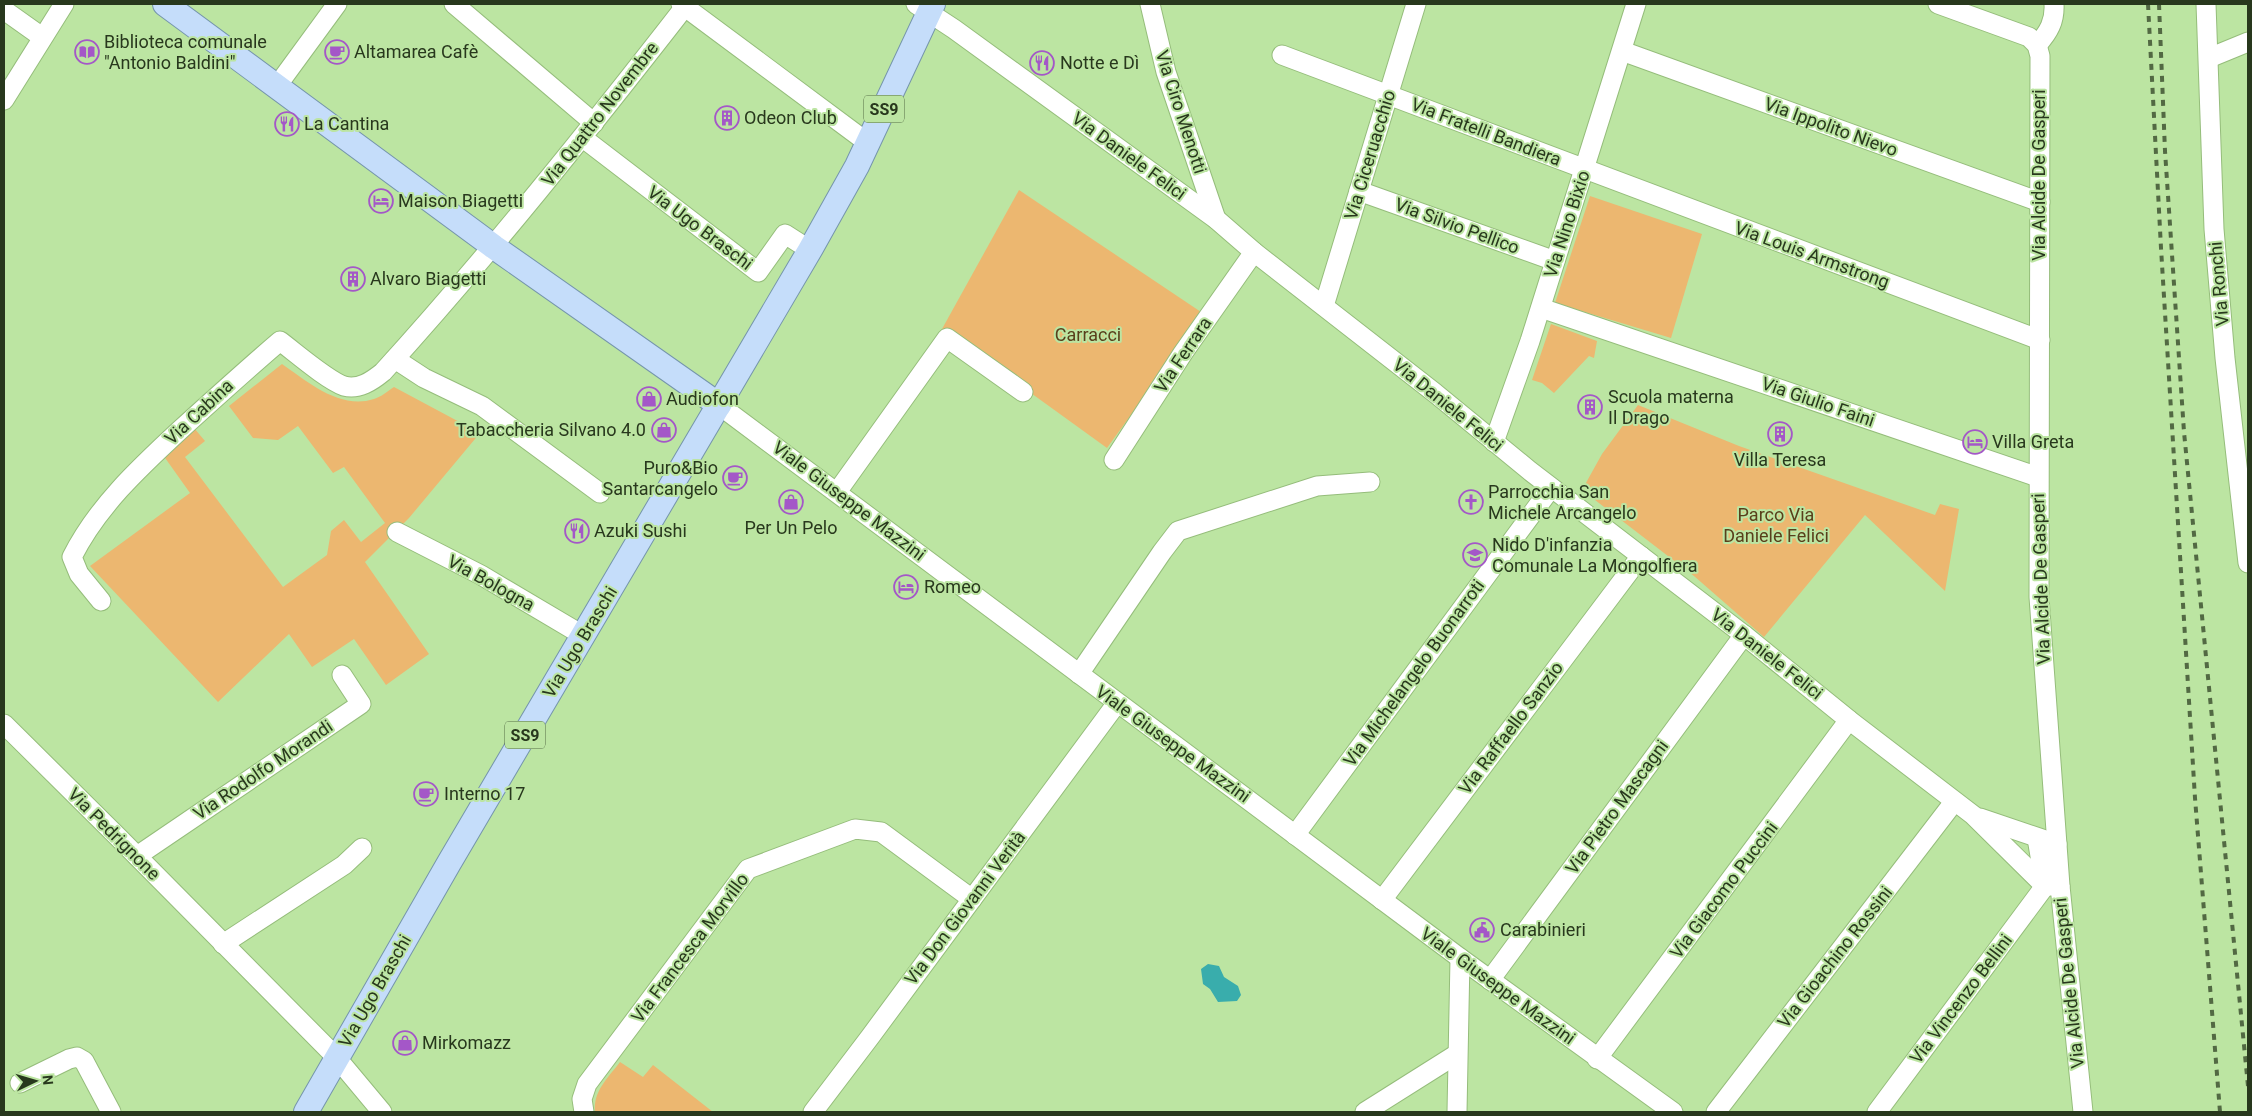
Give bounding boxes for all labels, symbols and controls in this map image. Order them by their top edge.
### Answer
place label: Biblioteca comunale "Antonio Baldini" [104,31,267,73]
street label: Via Quattro Novembre [537,37,662,190]
library icon: Biblioteca comunale "Antonio Baldini" [74,39,100,65]
cafe icon: Altamarea Cafè [324,39,350,65]
place label: Altamarea Cafè [354,41,478,62]
street label: Via Ciro Menotti [1152,48,1211,176]
restaurant icon: Notte e Dì [1029,50,1055,76]
place label: Notte e Dì [1060,52,1139,73]
street label: Via Ciceruacchio [1340,88,1399,222]
street label: Via Alcide De Gasperi [2028,89,2049,261]
street label: Via Fratelli Bandiera [1408,93,1564,170]
street label: Via Ippolito Nievo [1762,93,1901,160]
road number: SS9 [864,96,904,122]
building icon: Odeon Club [714,105,740,131]
place label: Odeon Club [744,107,837,128]
street label: Via Daniele Felici [1068,107,1190,204]
restaurant icon: La Cantina [274,111,300,137]
place label: La Cantina [304,113,389,134]
street label: Via Nino Bixio [1539,168,1594,280]
street label: Via Ugo Braschi [644,181,757,274]
hotel icon: Maison Biagetti [368,188,394,214]
place label: Maison Biagetti [398,190,523,211]
street label: Via Silvio Pellico [1392,193,1522,258]
street label: Via Louis Armstrong [1732,217,1892,292]
street label: Via Ronchi [2204,241,2233,327]
building icon: Alvaro Biagetti [340,266,366,292]
place label: Alvaro Biagetti [370,268,486,289]
street label: Via Ferrara [1150,313,1216,396]
park label: Carracci [1055,324,1121,345]
street label: Via Daniele Felici [1389,354,1508,456]
street label: Via Giulio Faini [1759,372,1877,431]
street label: Via Cabina [160,375,237,449]
shop icon: Audiofon [636,386,662,412]
place label: Scuola materna Il Drago [1608,386,1734,428]
place label: Audiofon [666,388,739,409]
building icon: Scuola materna Il Drago [1577,394,1603,420]
shop icon: Tabaccheria Silvano 4.0 [651,417,677,443]
place label: Tabaccheria Silvano 4.0 [456,419,646,440]
building icon: Villa Teresa [1767,421,1793,447]
hotel icon: Villa Greta [1962,429,1988,455]
place label: Villa Greta [1992,431,2074,452]
street label: Viale Giuseppe Mazzini [769,436,930,565]
place label: Villa Teresa [1734,449,1826,470]
place label: Puro&Bio Santarcangelo [603,457,718,499]
cafe icon: Puro&Bio Santarcangelo [722,465,748,491]
place label: Parrocchia San Michele Arcangelo [1488,481,1636,523]
shop icon: Per Un Pelo [778,489,804,515]
church icon: Parrocchia San Michele Arcangelo [1458,489,1484,515]
street label: Via Alcide De Gasperi [2027,493,2054,665]
park label: Parco Via Daniele Felici [1723,504,1829,546]
place label: Per Un Pelo [745,517,837,538]
restaurant icon: Azuki Sushi [564,518,590,544]
place label: Azuki Sushi [594,520,687,541]
place label: Nido D'infanzia Comunale La Mongolfiera [1492,534,1698,576]
school or university icon: Nido D'infanzia Comunale La Mongolfiera [1462,542,1488,568]
street label: Via Bologna [444,550,538,615]
hotel icon: Romeo [893,574,919,600]
street label: Via Michelangelo Buonarroti [1339,575,1488,770]
place label: Romeo [924,576,981,597]
street label: Via Ugo Braschi [538,582,621,701]
street label: Via Daniele Felici [1707,604,1827,704]
street label: Via Raffaello Sanzio [1454,657,1567,798]
street label: Viale Giuseppe Mazzini [1092,681,1255,807]
street label: Via Rodolfo Morandi [189,715,336,824]
road number: SS9 [505,722,545,748]
street label: Via Pietro Mascagni [1561,736,1672,878]
cafe icon: Interno 17 [413,781,439,807]
street label: Via Pedrignone [64,783,165,884]
place label: Interno 17 [444,783,525,804]
street label: Via Giacomo Puccini [1665,817,1782,962]
street label: Via Don Giovanni Verità [900,827,1029,989]
street label: Via Francesca Morvillo [627,869,753,1027]
street label: Via Gioachino Rossini [1773,882,1896,1032]
street label: Via Alcide De Gasperi [2049,897,2088,1069]
public building icon: Carabinieri [1469,917,1495,943]
place label: Carabinieri [1500,919,1586,940]
street label: Viale Giuseppe Mazzini [1417,923,1580,1049]
street label: Via Vincenzo Bellini [1905,930,2016,1068]
street label: Via Ugo Braschi [334,931,415,1051]
shop icon: Mirkomazz [392,1030,418,1056]
place label: Mirkomazz [422,1032,511,1053]
north arrow [10,1056,60,1106]
text: N [40,1074,56,1085]

